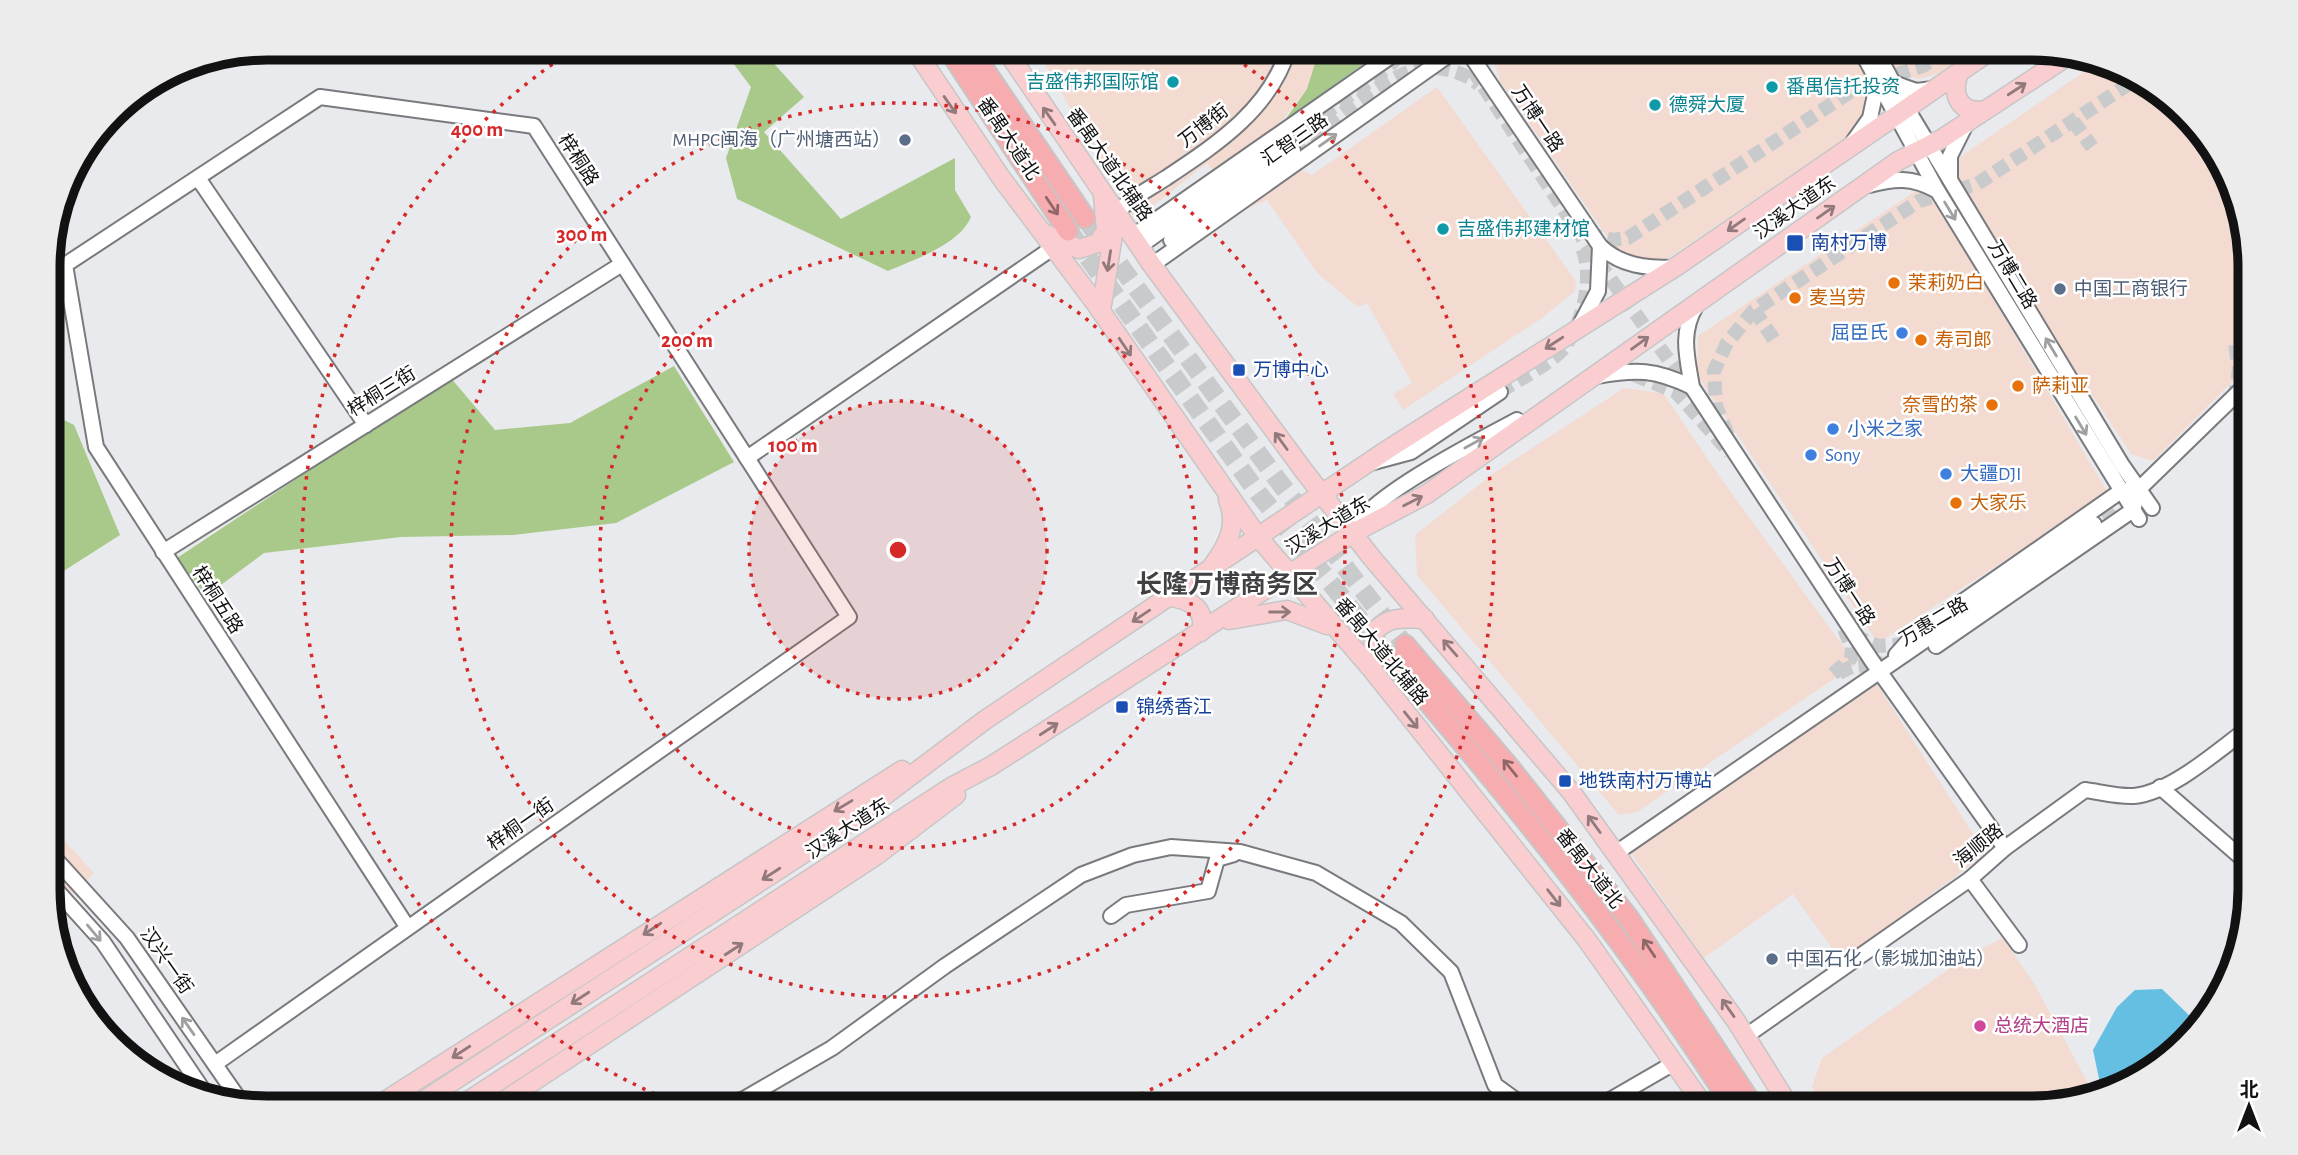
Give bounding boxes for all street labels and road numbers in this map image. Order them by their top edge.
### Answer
street label: 万博一路 [1508,81,1568,156]
street label: 番禺大道北 [974,94,1043,184]
street label: 万博街 [1174,99,1232,151]
street label: 番禺大道北辅路 [1063,104,1156,225]
street label: 汇智三路 [1258,110,1332,170]
street label: 梓桐路 [555,130,603,189]
street label: 汉溪大道东 [1749,171,1839,243]
street label: 万博二路 [1984,236,2041,312]
street label: 梓桐三街 [344,362,419,420]
street label: 汉溪大道东 [1281,492,1374,559]
street label: 万博一路 [1820,554,1879,629]
street label: 梓桐五路 [188,562,247,637]
street label: 万惠二路 [1895,593,1971,650]
street label: 番禺大道北辅路 [1331,594,1432,709]
street label: 汉溪大道东 [802,793,893,863]
street label: 梓桐一街 [483,794,558,855]
street label: 海顺路 [1950,819,2007,871]
street label: 番禺大道北 [1552,825,1627,912]
street label: 汉兴一街 [136,924,196,998]

